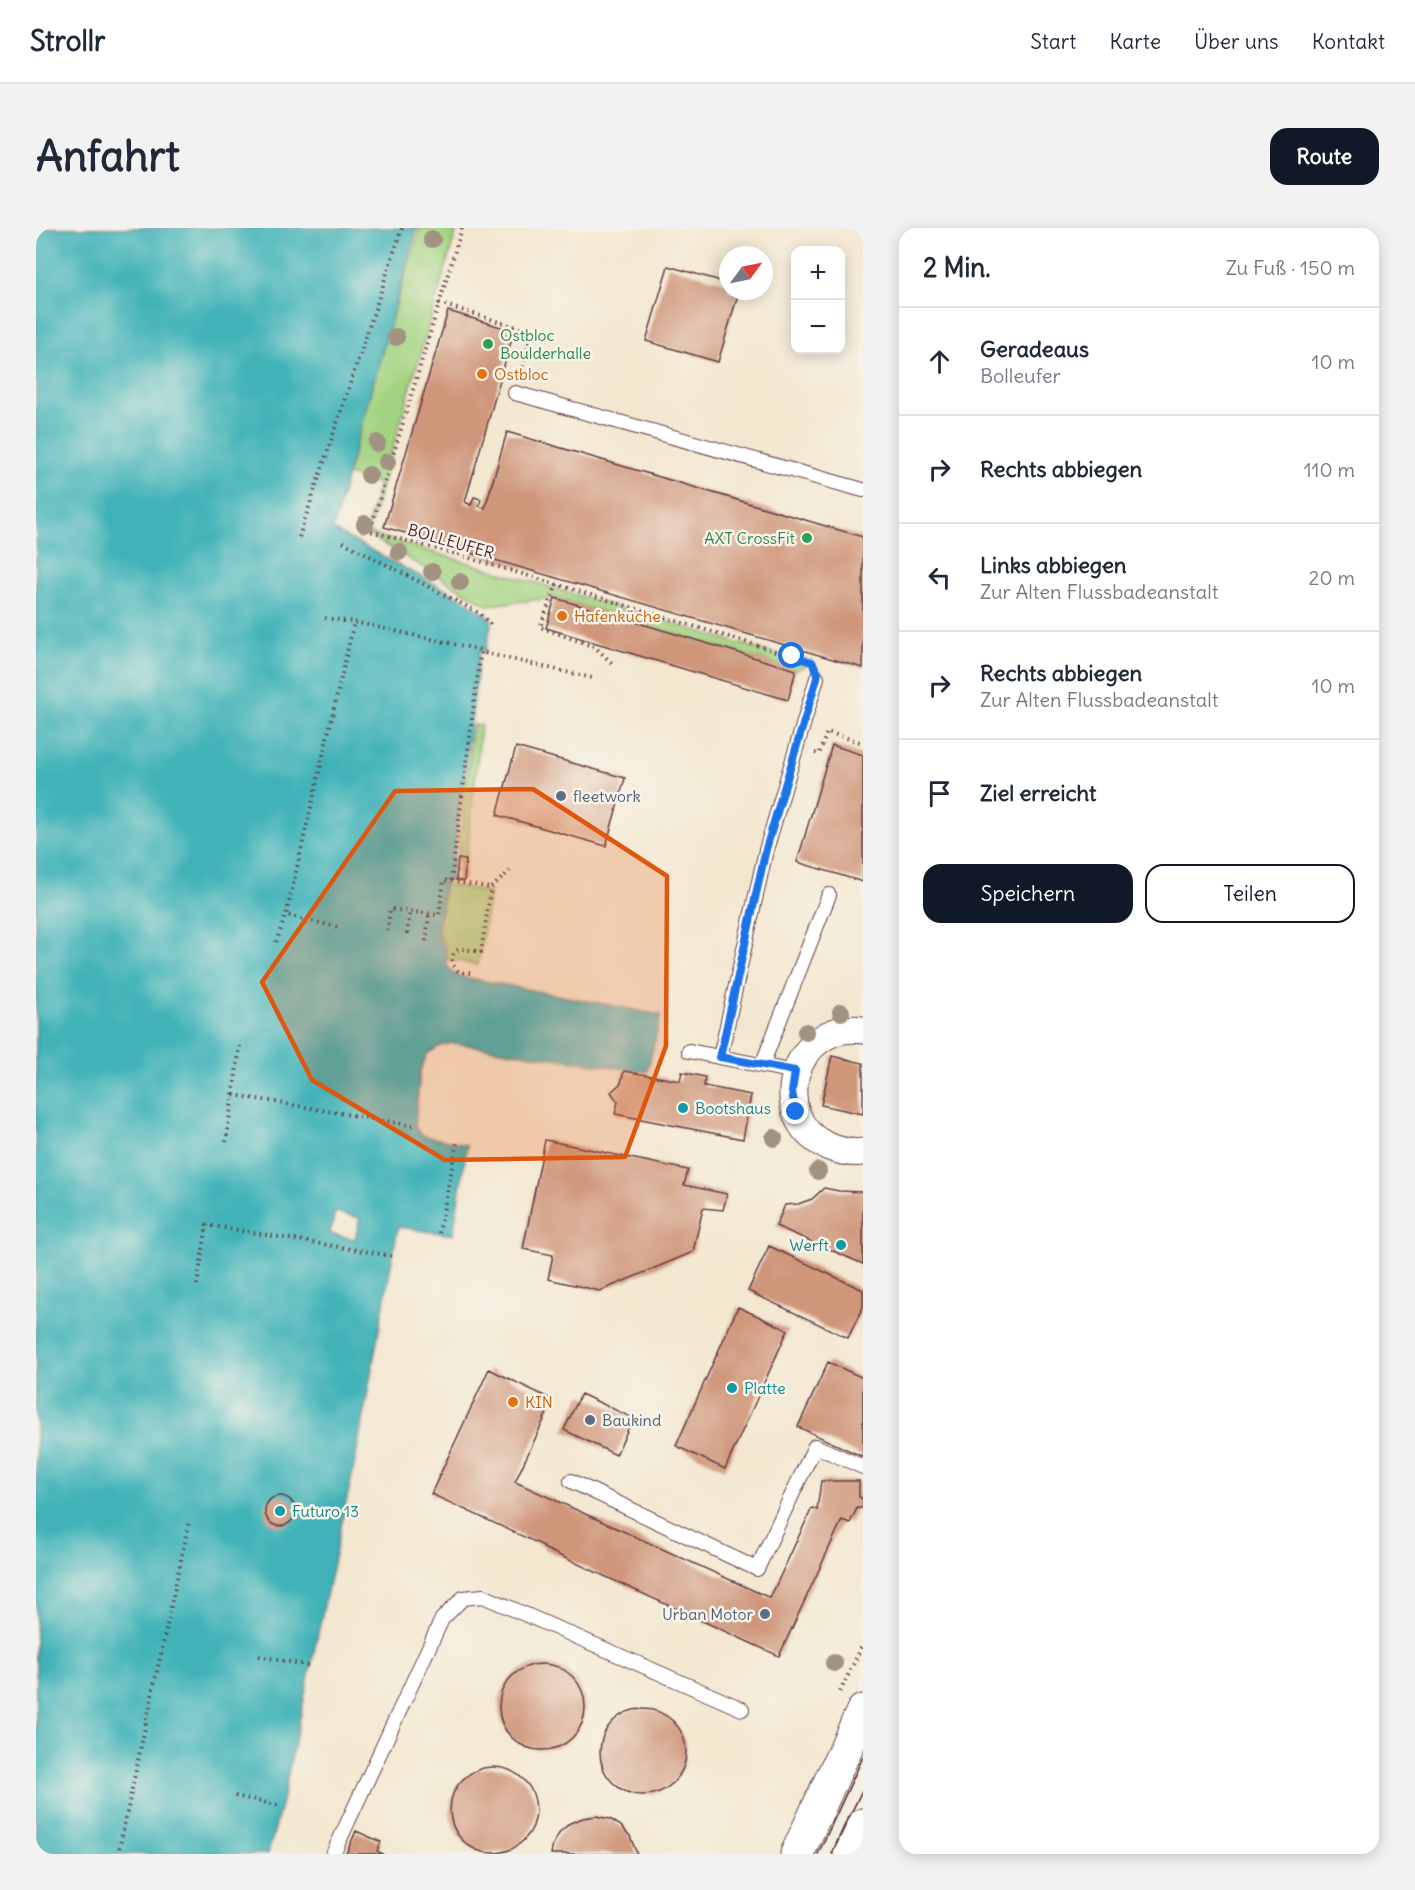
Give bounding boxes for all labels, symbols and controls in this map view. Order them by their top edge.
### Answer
text: Strollr [30,23,105,59]
text: Start [1030,28,1076,55]
text: Karte [1109,28,1161,55]
text: Über uns [1194,28,1279,55]
text: Kontakt [1312,28,1385,55]
button: Route [1270,128,1379,185]
text: Anfahrt [36,130,180,182]
north arrow [719,246,773,300]
map controls [791,246,845,354]
button: + [791,246,845,300]
text: 2 Min. [923,251,991,284]
text: Zu Fuß · 150 m [1226,255,1355,280]
button: − [791,300,845,354]
place label: Ostbloc Boulderhalle [500,325,591,363]
text: Geradeaus [980,335,1089,363]
marker: Ostbloc Boulderhalle [481,337,495,351]
icon: ahead [923,345,956,378]
text: 10 m [1312,349,1355,374]
text: Bolleufer [980,363,1061,388]
place label: Ostbloc [494,364,549,384]
marker: Ostbloc [475,367,489,381]
icon: right [923,453,956,486]
text: Rechts abbiegen [980,455,1142,483]
text: 110 m [1304,457,1355,482]
street label: BOLLEUFER [405,519,497,563]
place label: AXT CrossFit [704,528,796,548]
marker: AXT CrossFit [800,531,814,545]
text: Links abbiegen [980,551,1127,579]
icon: left [923,561,956,594]
text: 20 m [1309,565,1355,590]
text: Zur Alten Flussbadeanstalt [980,579,1218,604]
place label: Hafenküche [574,606,661,626]
marker: Hafenküche [555,609,569,623]
route start [778,642,804,668]
text: Rechts abbiegen [980,659,1142,687]
icon: right [923,669,956,702]
text: 10 m [1312,673,1355,698]
text: Zur Alten Flussbadeanstalt [980,687,1218,712]
icon: arrive [923,777,956,810]
text: Ziel erreicht [980,779,1097,807]
place label: fleetwork [573,786,641,806]
marker: fleetwork [554,789,568,803]
button: Speichern [923,864,1133,923]
button: Teilen [1145,864,1355,923]
place label: Bootshaus [695,1098,771,1118]
route end [782,1098,808,1124]
marker: Bootshaus [676,1101,690,1115]
place label: Werft [789,1235,830,1255]
marker: Werft [834,1238,848,1252]
place label: Platte [744,1378,786,1398]
marker: Platte [725,1381,739,1395]
place label: KIN [525,1392,553,1412]
marker: KIN [506,1395,520,1409]
place label: Baukind [602,1410,661,1430]
marker: Baukind [583,1413,597,1427]
place label: Futuro 13 [292,1501,359,1521]
marker: Futuro 13 [273,1504,287,1518]
place label: Urban Motor [662,1604,753,1624]
marker: Urban Motor [758,1607,772,1621]

